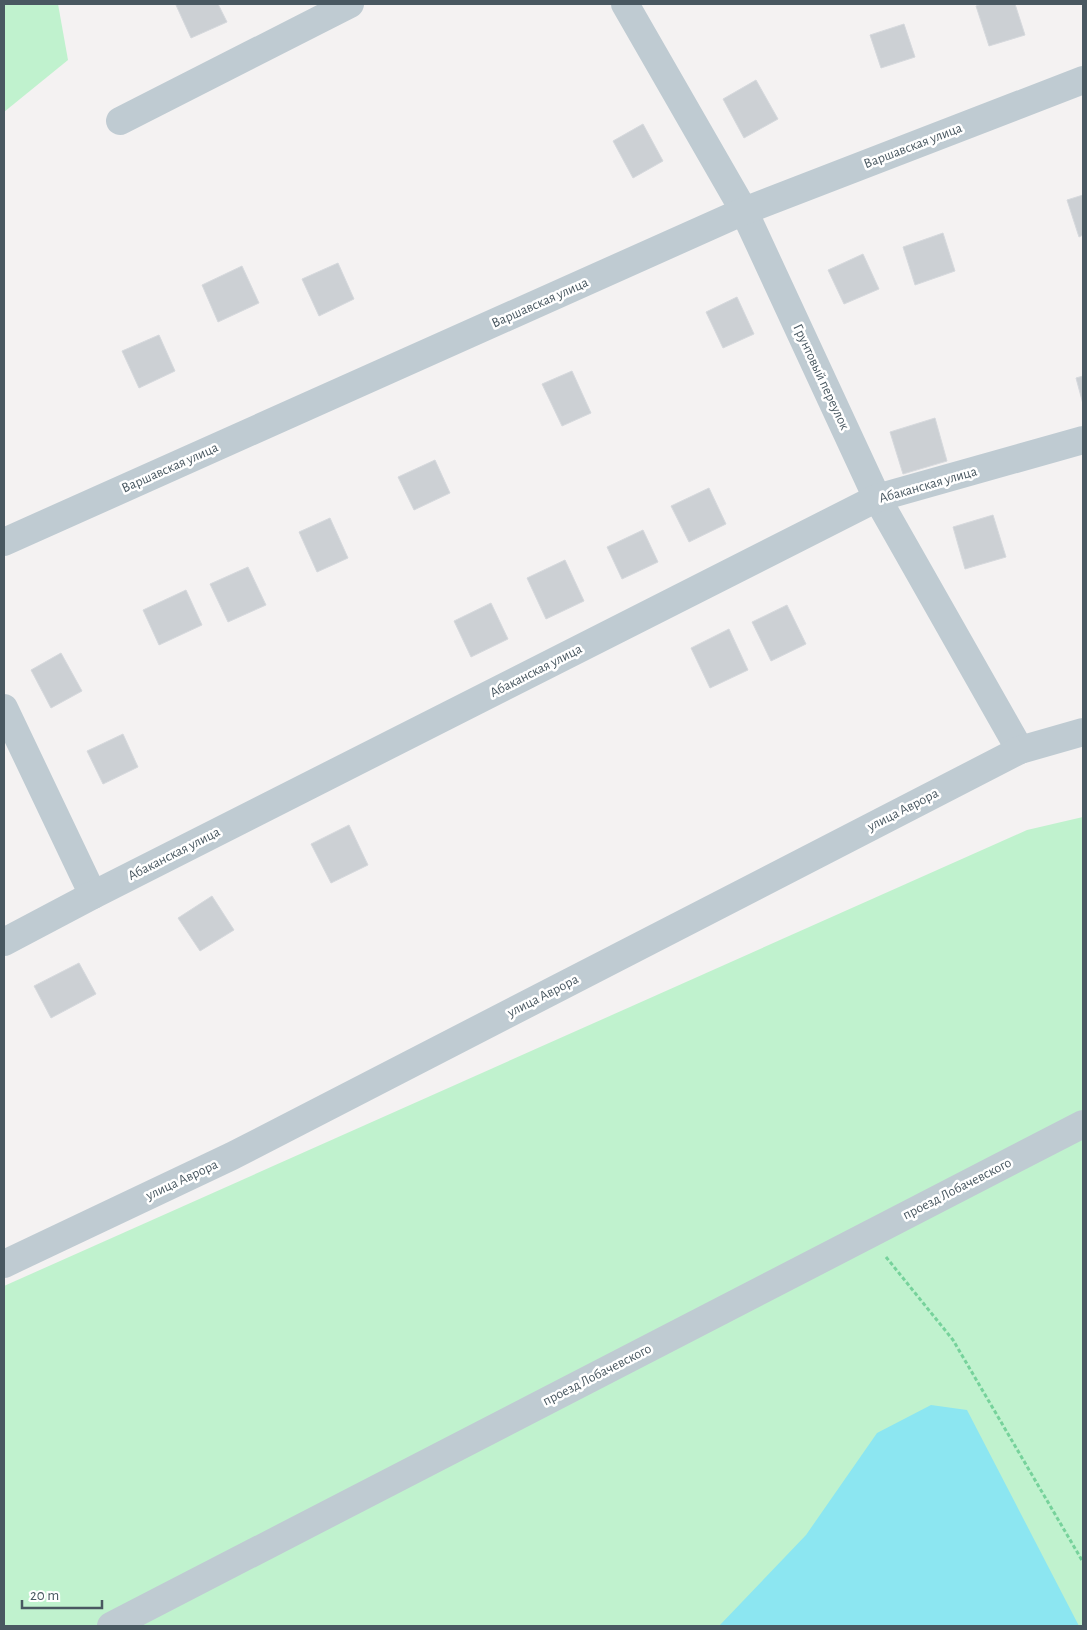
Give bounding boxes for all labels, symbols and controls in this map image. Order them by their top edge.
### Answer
street label: Варшавская улица [862,121,965,171]
street label: Варшавская улица [490,275,591,331]
street label: Грунтовый переулок [790,322,852,433]
street label: Варшавская улица [120,440,221,496]
street label: Абаканская улица [877,464,979,506]
street label: Абаканская улица [488,642,585,700]
street label: улица Аврора [864,786,941,834]
street label: Абаканская улица [126,825,223,883]
street label: улица Аврора [504,972,581,1020]
street label: проезд Лобачевского [900,1155,1014,1222]
street label: улица Аврора [143,1157,221,1203]
street label: проезд Лобачевского [540,1341,654,1408]
scale bar [22,1578,102,1610]
text: 20 m [30,1588,59,1603]

